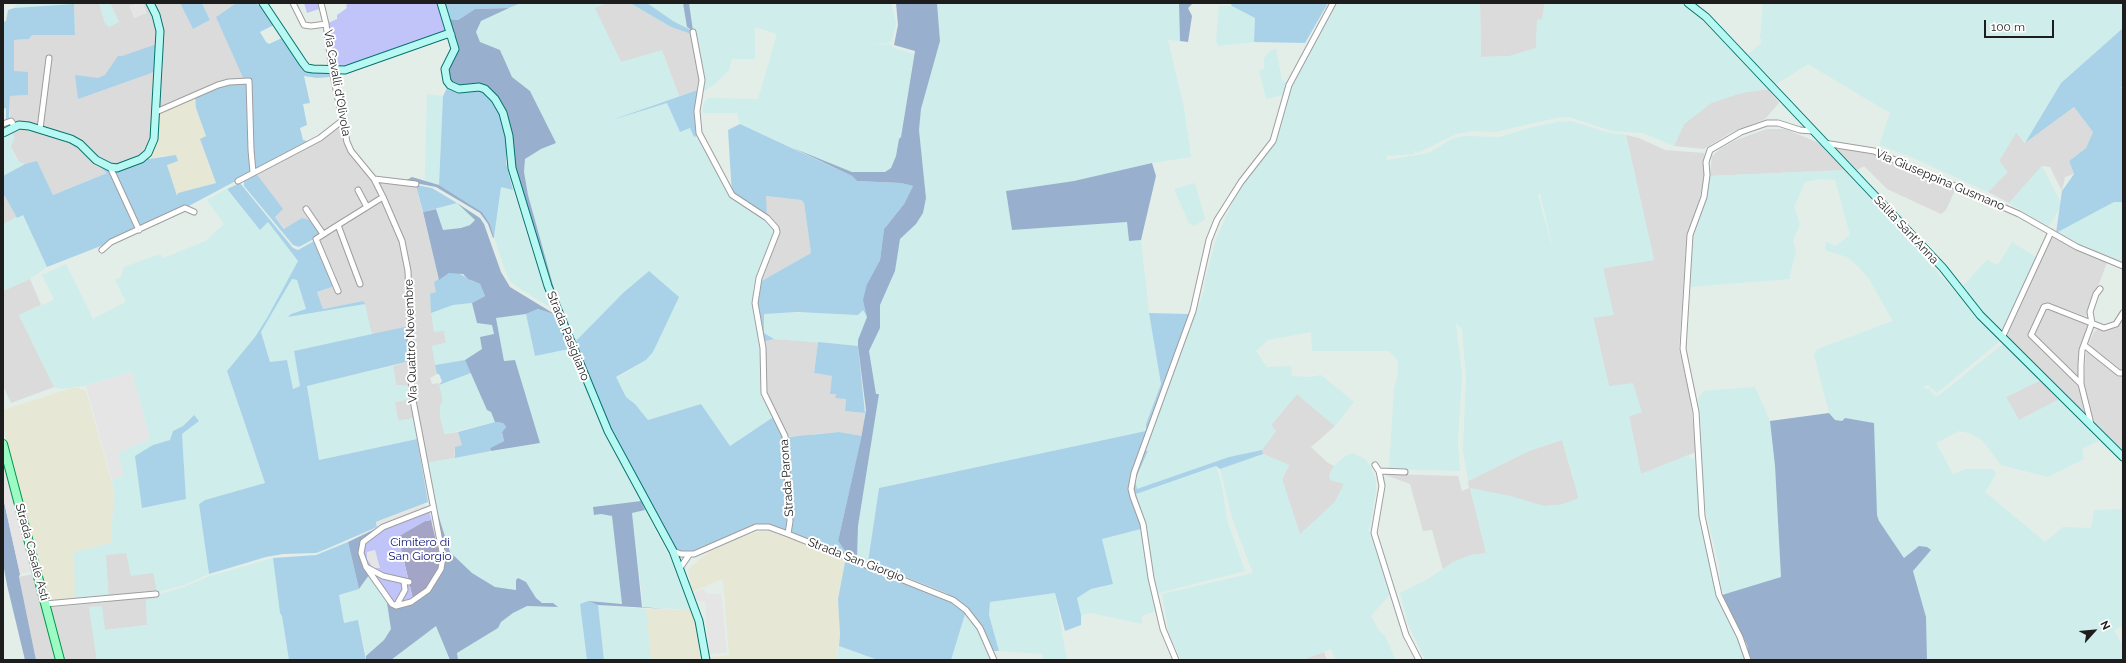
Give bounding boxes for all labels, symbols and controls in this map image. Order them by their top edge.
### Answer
scale bar [1986,12,2056,38]
text: 100 m [1991,20,2025,34]
street label: Via Cavalli d'Olivola [321,29,353,137]
street label: Via Giuseppina Gusmano [1873,146,2007,214]
street label: Salita Sant'Anna [1871,193,1941,267]
street label: Via Quattro Novembre [402,279,420,403]
street label: Strada Pasigliano [543,289,593,383]
street label: Strada Parona [777,439,797,517]
street label: Strada Casale Asti [12,502,52,602]
park label: Cimitero di San Giorgio [388,535,452,563]
street label: Strada San Giorgio [806,535,906,585]
north arrow [2074,611,2114,651]
text: N [2097,619,2113,632]

